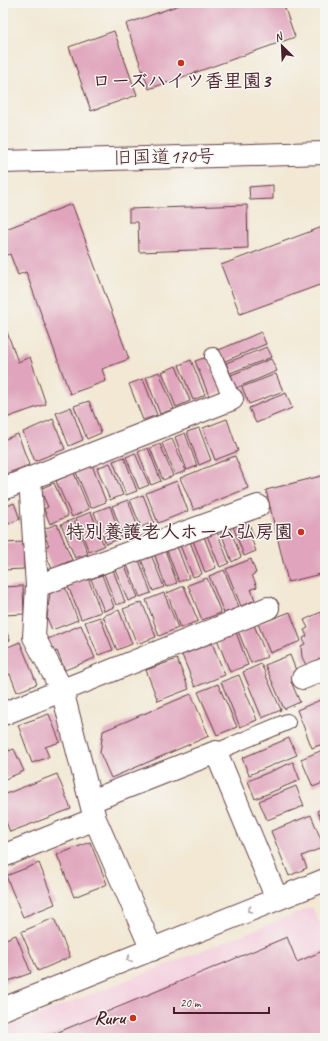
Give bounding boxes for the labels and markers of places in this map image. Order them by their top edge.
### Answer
marker: ローズハイツ香里園3 [176,58,186,68]
place label: ローズハイツ香里園3 [92,69,272,93]
place label: 特別養護老人ホーム弘房園 [66,520,293,544]
marker: 特別養護老人ホーム弘房園 [296,527,306,537]
place label: Ruru [94,1006,127,1030]
marker: Ruru [128,1013,138,1023]

